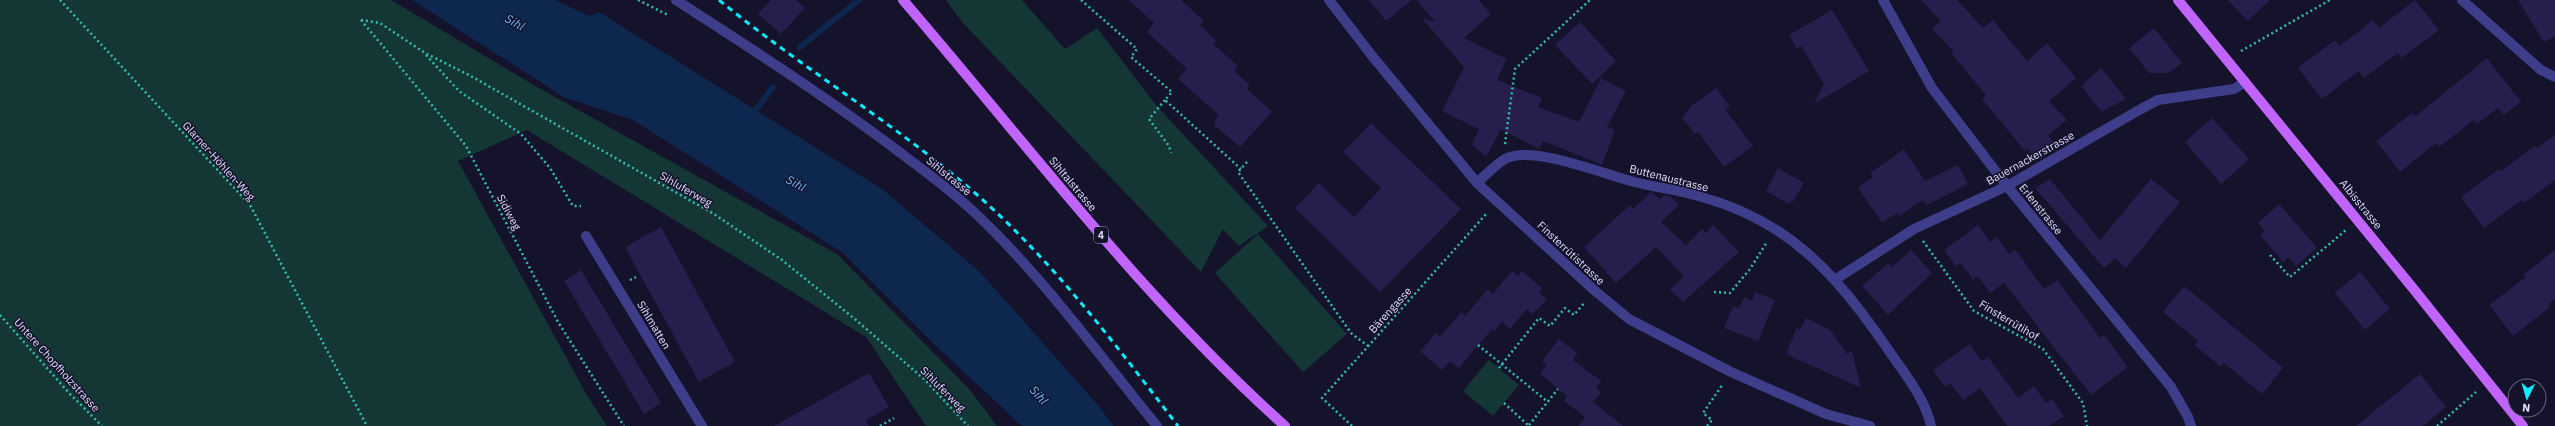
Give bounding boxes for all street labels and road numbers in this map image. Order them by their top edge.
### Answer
street label: Glarner-Höhlen-Weg [180,118,259,204]
street label: Bauernackerstrasse [1984,128,2076,188]
street label: Sihlstrasse [924,154,974,198]
street label: Sihltalstrasse [1046,154,1100,214]
street label: Buttenaustrasse [1628,161,1710,195]
street label: Sihluferweg [657,168,715,210]
street label: Albisstrasse [2337,176,2385,232]
street label: Erlenstrasse [2016,181,2066,237]
street label: Sidiweg [494,192,524,232]
street label: Finsterrütistrasse [1534,218,1608,288]
road number: 4 [1094,227,1108,243]
street label: Bärengasse [1366,284,1414,336]
street label: Finsterrütihof [1977,297,2042,344]
street label: Sihlmatten [634,298,674,352]
street label: Untere Chopfholzstrasse [11,315,103,415]
street label: Sihluferweg [917,363,969,415]

